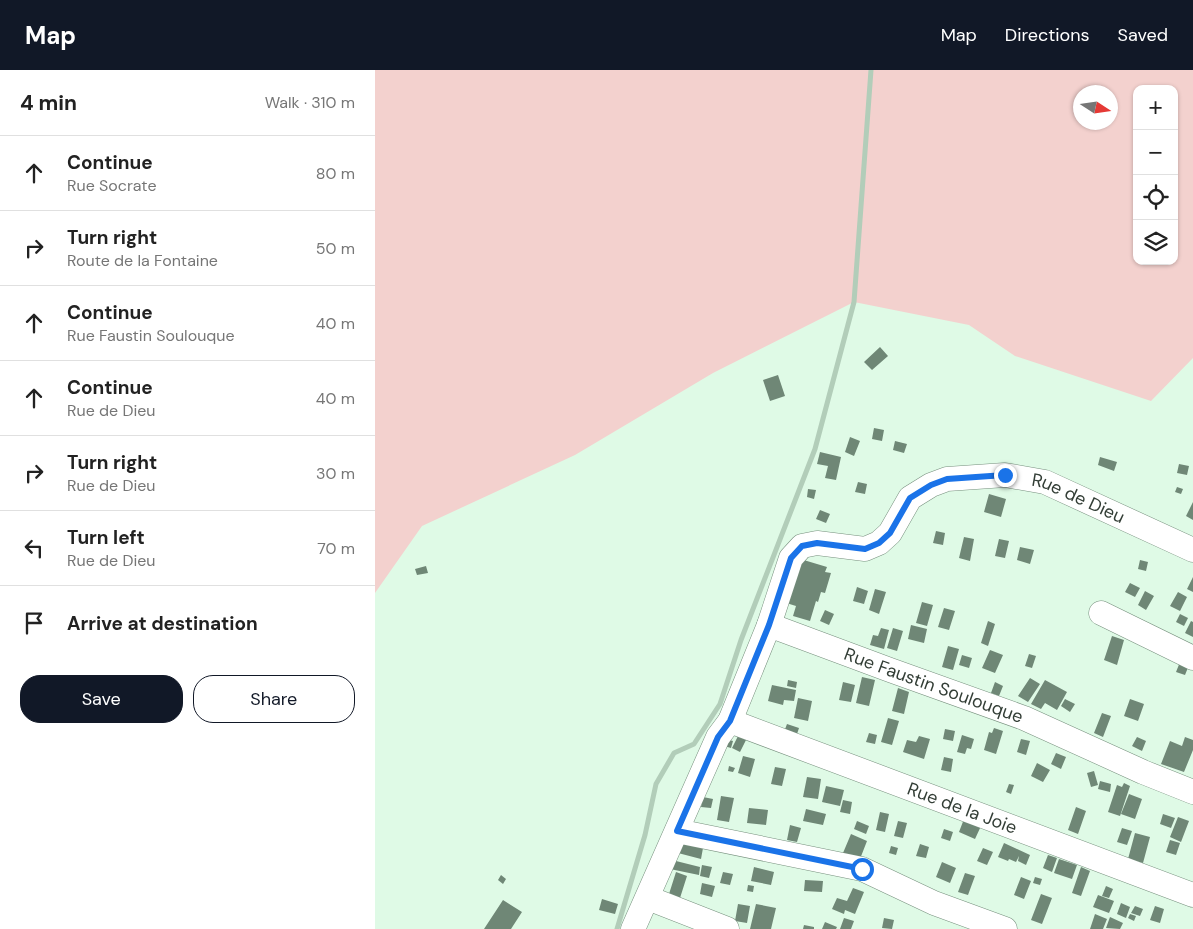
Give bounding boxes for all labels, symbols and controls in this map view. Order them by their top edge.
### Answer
text: Map [25,20,76,51]
text: Map [941,23,977,47]
text: Directions [1005,23,1090,47]
text: Saved [1118,23,1168,47]
north arrow [1073,85,1118,130]
map controls [1133,85,1178,265]
button: + [1133,85,1178,130]
text: 4 min [20,89,77,117]
text: Walk · 310 m [265,92,355,113]
button: − [1133,130,1178,175]
text: Continue [67,150,153,175]
icon: ahead [20,159,48,187]
text: 80 m [316,163,355,184]
text: Rue Socrate [67,175,156,196]
button: locate [1133,175,1178,220]
button: layers [1133,220,1178,265]
text: Turn right [67,225,157,250]
icon: right [20,234,48,262]
text: 50 m [316,238,355,259]
text: Route de la Fontaine [67,250,218,271]
text: Continue [67,300,153,325]
icon: ahead [20,309,48,337]
text: 40 m [316,313,355,334]
text: Rue Faustin Soulouque [67,325,235,346]
text: Continue [67,375,153,400]
icon: ahead [20,384,48,412]
text: 40 m [316,388,355,409]
text: Rue de Dieu [67,400,156,421]
text: Turn right [67,450,157,475]
icon: right [20,459,48,487]
text: 30 m [316,463,355,484]
route end [994,464,1017,487]
street label: Rue de Dieu [1030,468,1129,529]
text: Rue de Dieu [67,475,156,496]
text: Turn left [67,525,145,550]
icon: left [20,534,48,562]
text: 70 m [317,538,355,559]
text: Rue de Dieu [67,550,156,571]
icon: arrive [20,609,48,637]
text: Arrive at destination [67,611,258,636]
street label: Rue Faustin Soulouque [841,642,1026,729]
button: Save [20,675,183,723]
button: Share [193,675,355,723]
street label: Rue de la Joie [904,777,1020,840]
route start [851,858,874,881]

